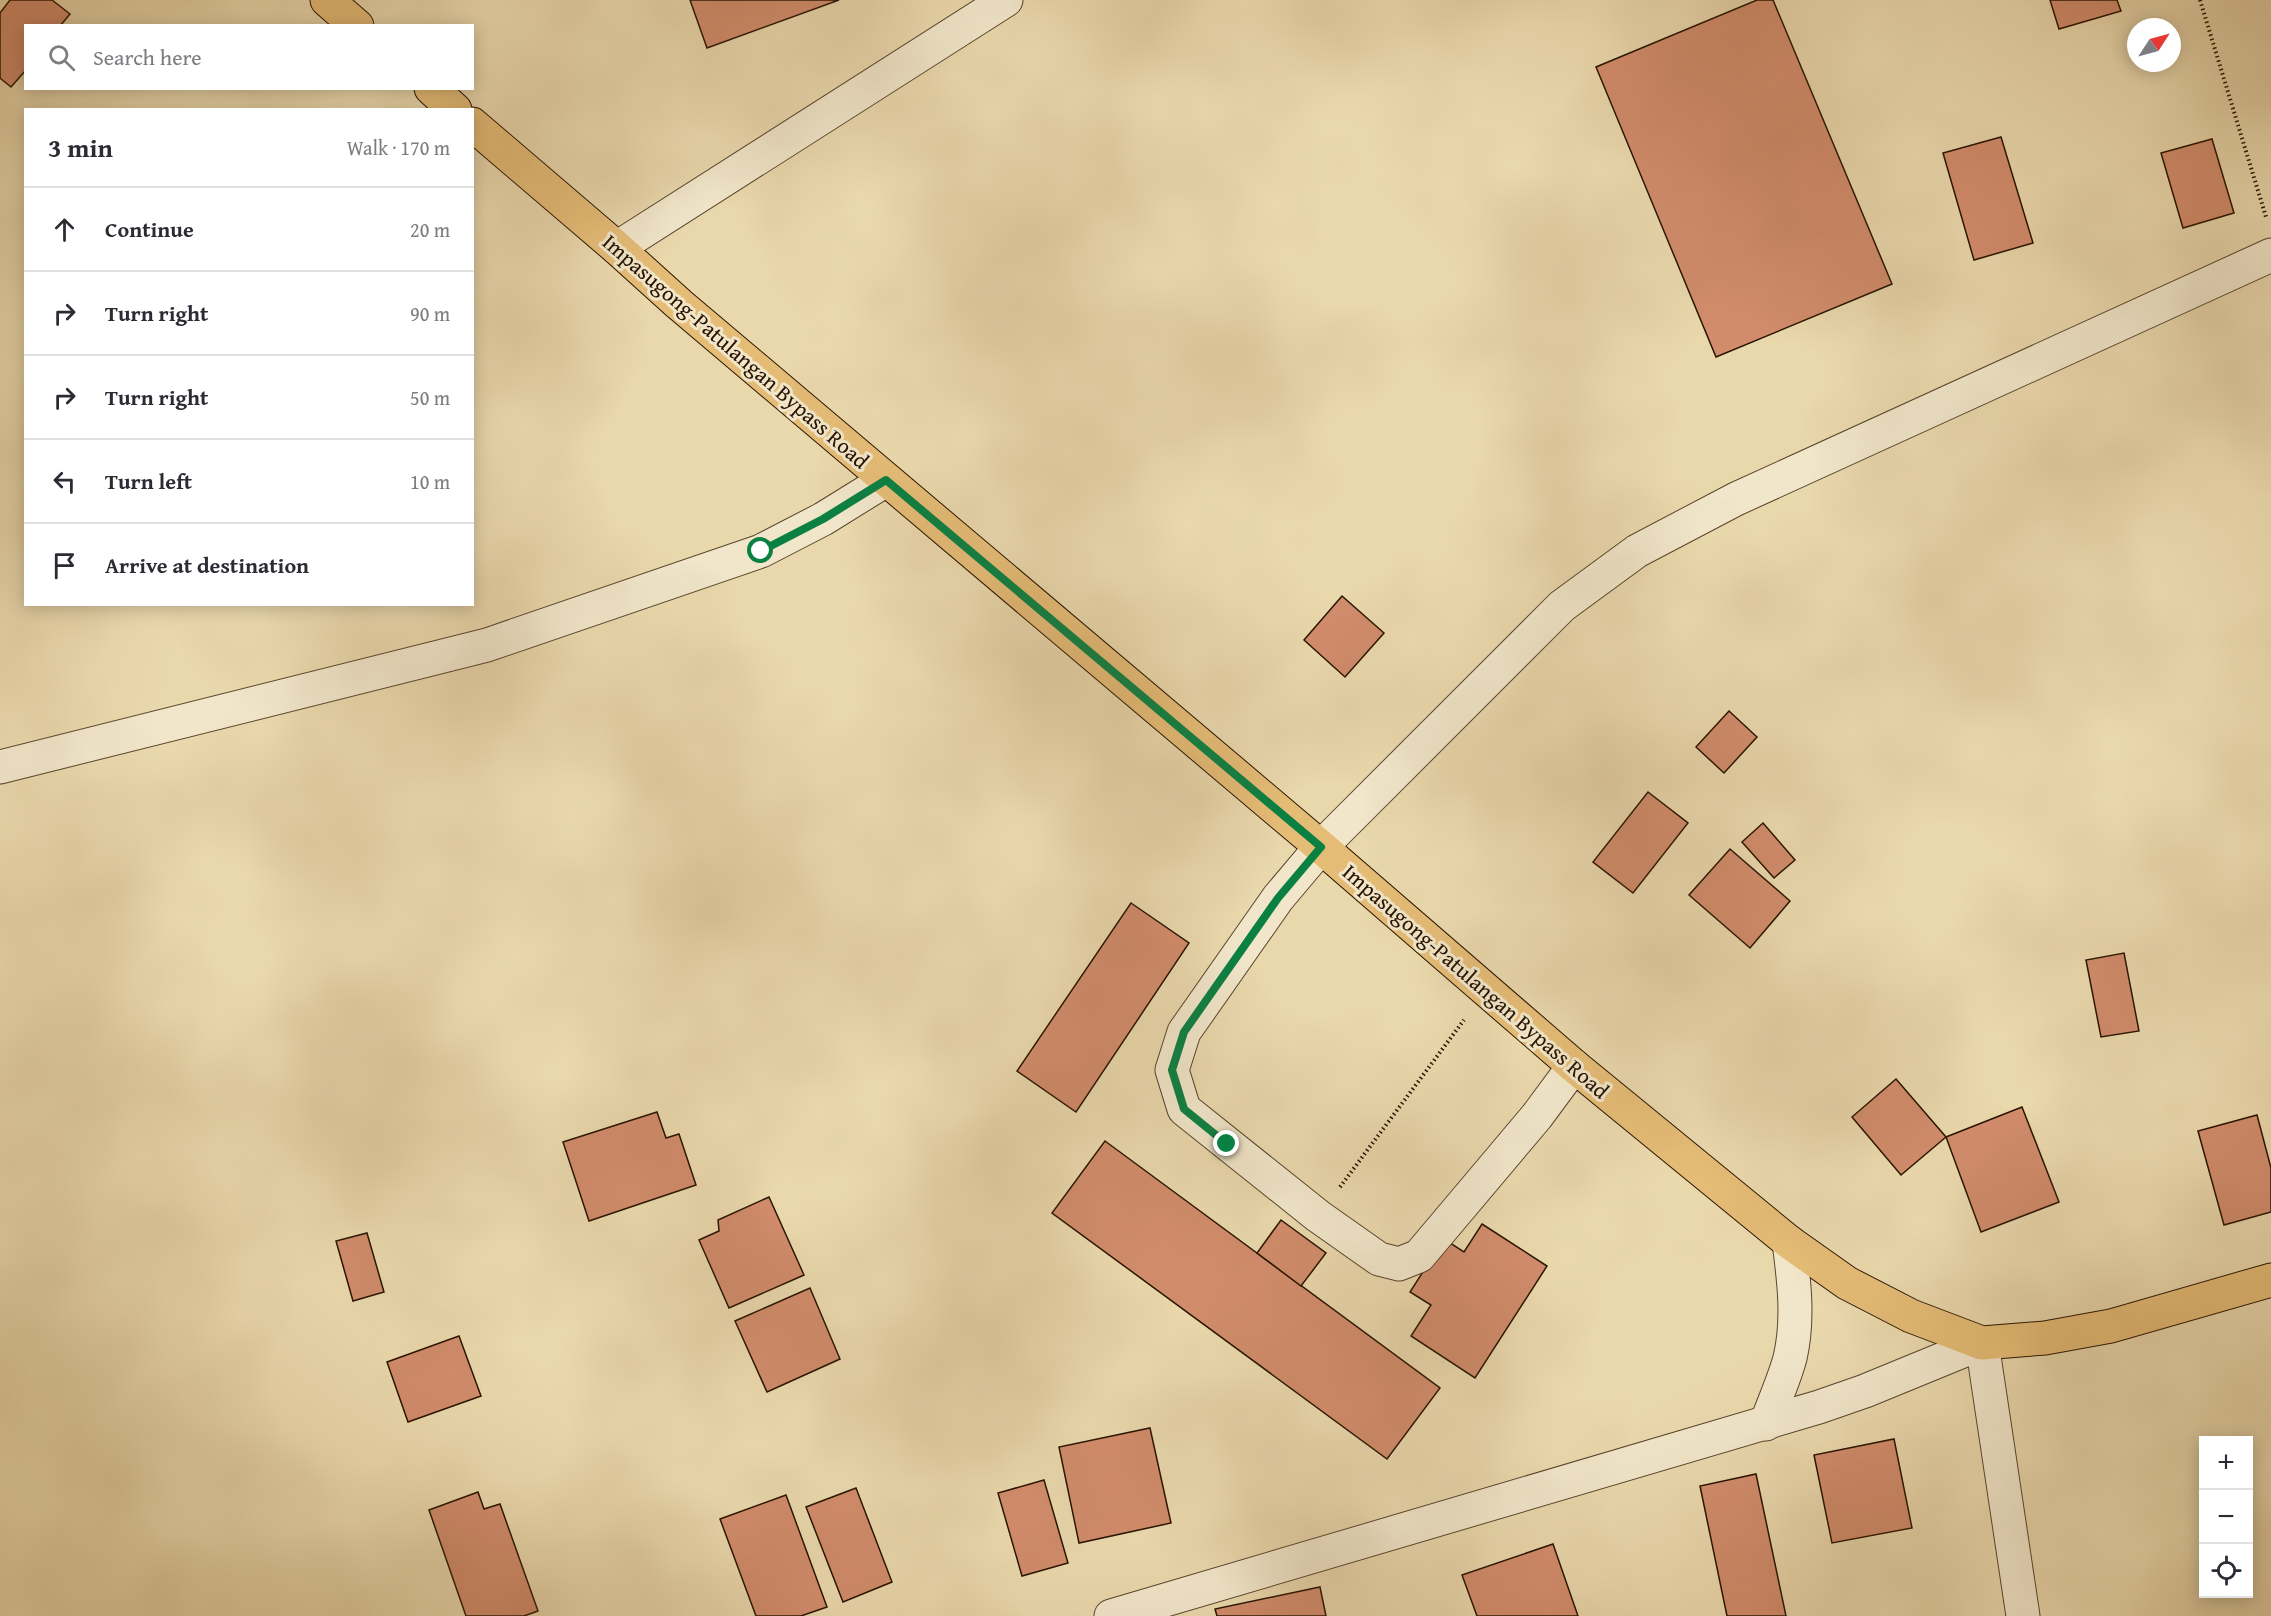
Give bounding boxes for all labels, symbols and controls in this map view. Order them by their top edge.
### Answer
north arrow [2127,18,2181,72]
search box [24,24,474,90]
icon: search [45,41,78,74]
text: Search here [93,41,202,73]
text: 3 min [48,128,113,167]
text: Walk · 170 m [347,133,450,162]
icon: ahead [48,213,81,246]
text: Continue [105,213,194,245]
text: 20 m [410,215,450,244]
street label: Impasugong-Patulangan Bypass Road [596,226,877,476]
icon: right [48,297,81,330]
text: Turn right [105,297,208,329]
text: 90 m [410,299,450,328]
icon: right [48,381,81,414]
text: Turn right [105,381,208,413]
text: 50 m [410,383,450,412]
icon: left [48,465,81,498]
text: Turn left [105,465,192,497]
text: 10 m [410,467,450,496]
route start [747,537,773,563]
icon: arrive [48,549,81,582]
text: Arrive at destination [105,549,309,581]
street label: Impasugong-Patulangan Bypass Road [1336,856,1617,1106]
route end [1213,1130,1239,1156]
map controls [2199,1436,2253,1598]
button: + [2199,1436,2253,1490]
button: − [2199,1490,2253,1544]
button: locate [2199,1544,2253,1598]

